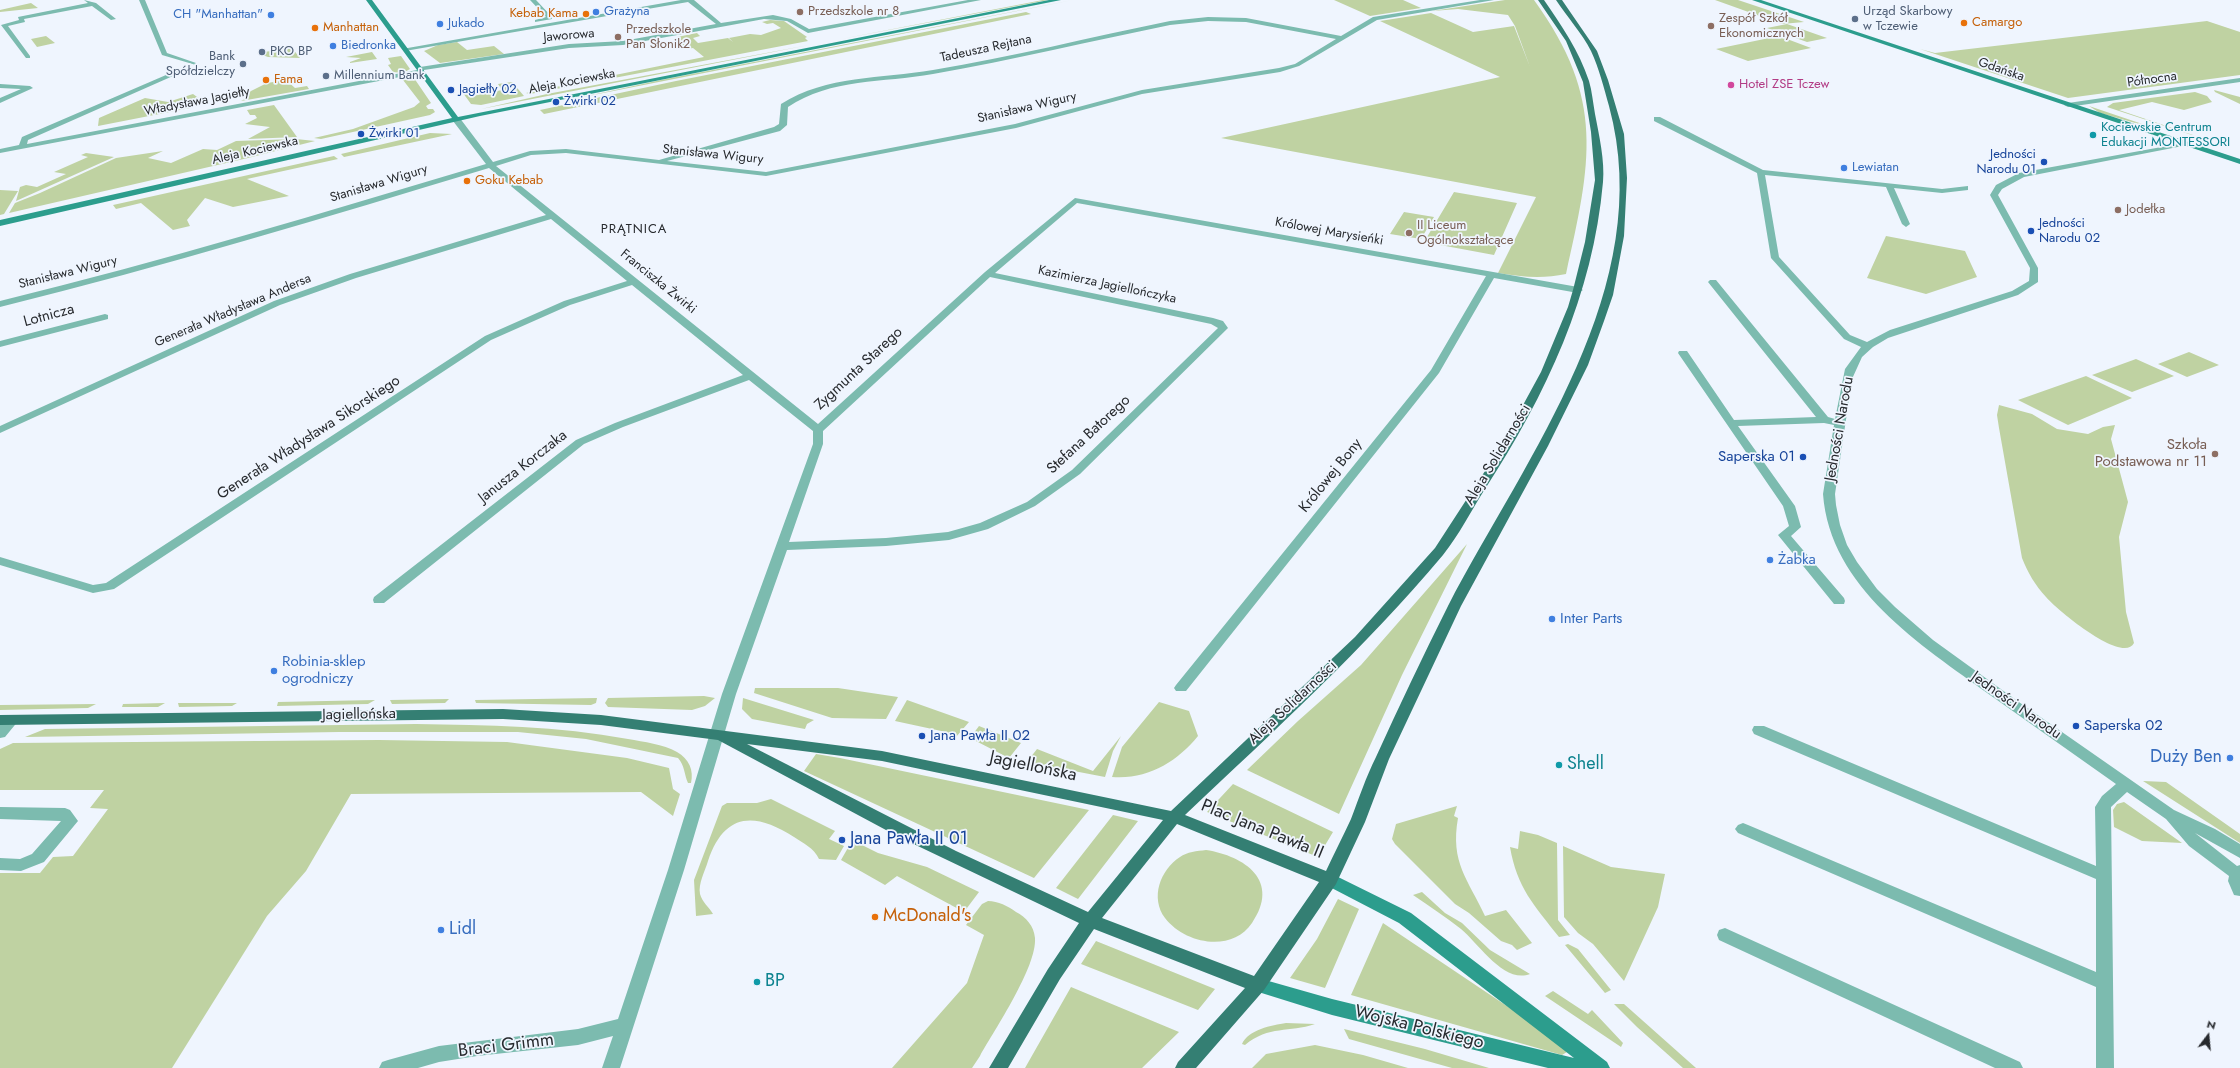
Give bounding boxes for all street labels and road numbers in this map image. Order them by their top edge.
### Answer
street label: Jaworowa [543,26,595,46]
street label: Tadeusza Rejtana [939,32,1033,66]
street label: Gdańska [1976,55,2026,85]
street label: Aleja Kociewska [527,66,617,98]
street label: Północna [2126,69,2178,91]
street label: Władysława Jagiełły [143,84,251,120]
street label: Stanisława Wigury [976,89,1078,127]
street label: Aleja Kociewska [210,134,300,168]
street label: Stanisława Wigury [662,142,764,168]
street label: Stanisława Wigury [328,162,430,206]
street label: Królowej Marysieńki [1274,215,1384,249]
street label: Franciszka Żwirki [617,247,699,317]
street label: Stanisława Wigury [17,253,119,293]
street label: Kazimierza Jagiellończyka [1036,263,1178,307]
street label: Generała Władysława Andersa [153,271,313,351]
street label: Lotnicza [22,301,76,331]
street label: Zygmunta Starego [811,324,907,414]
street label: Generała Władysława Sikorskiego [214,372,404,504]
street label: Jedności Narodu [1822,375,1858,483]
street label: Stefana Batorego [1044,392,1134,478]
street label: Aleja Solidarności [1461,401,1535,509]
street label: Janusza Korczaka [475,427,571,507]
street label: Królowej Bony [1296,435,1366,517]
street label: Aleja Solidarności [1245,657,1341,749]
street label: Jedności Narodu [1967,668,2065,744]
street label: Jagiellońska [322,705,396,725]
street label: Jagiellońska [987,747,1079,787]
street label: Plac Jana Pawła II [1198,796,1326,864]
street label: Wojska Polskiego [1352,1002,1486,1054]
street label: Braci Grimm [457,1029,555,1063]

